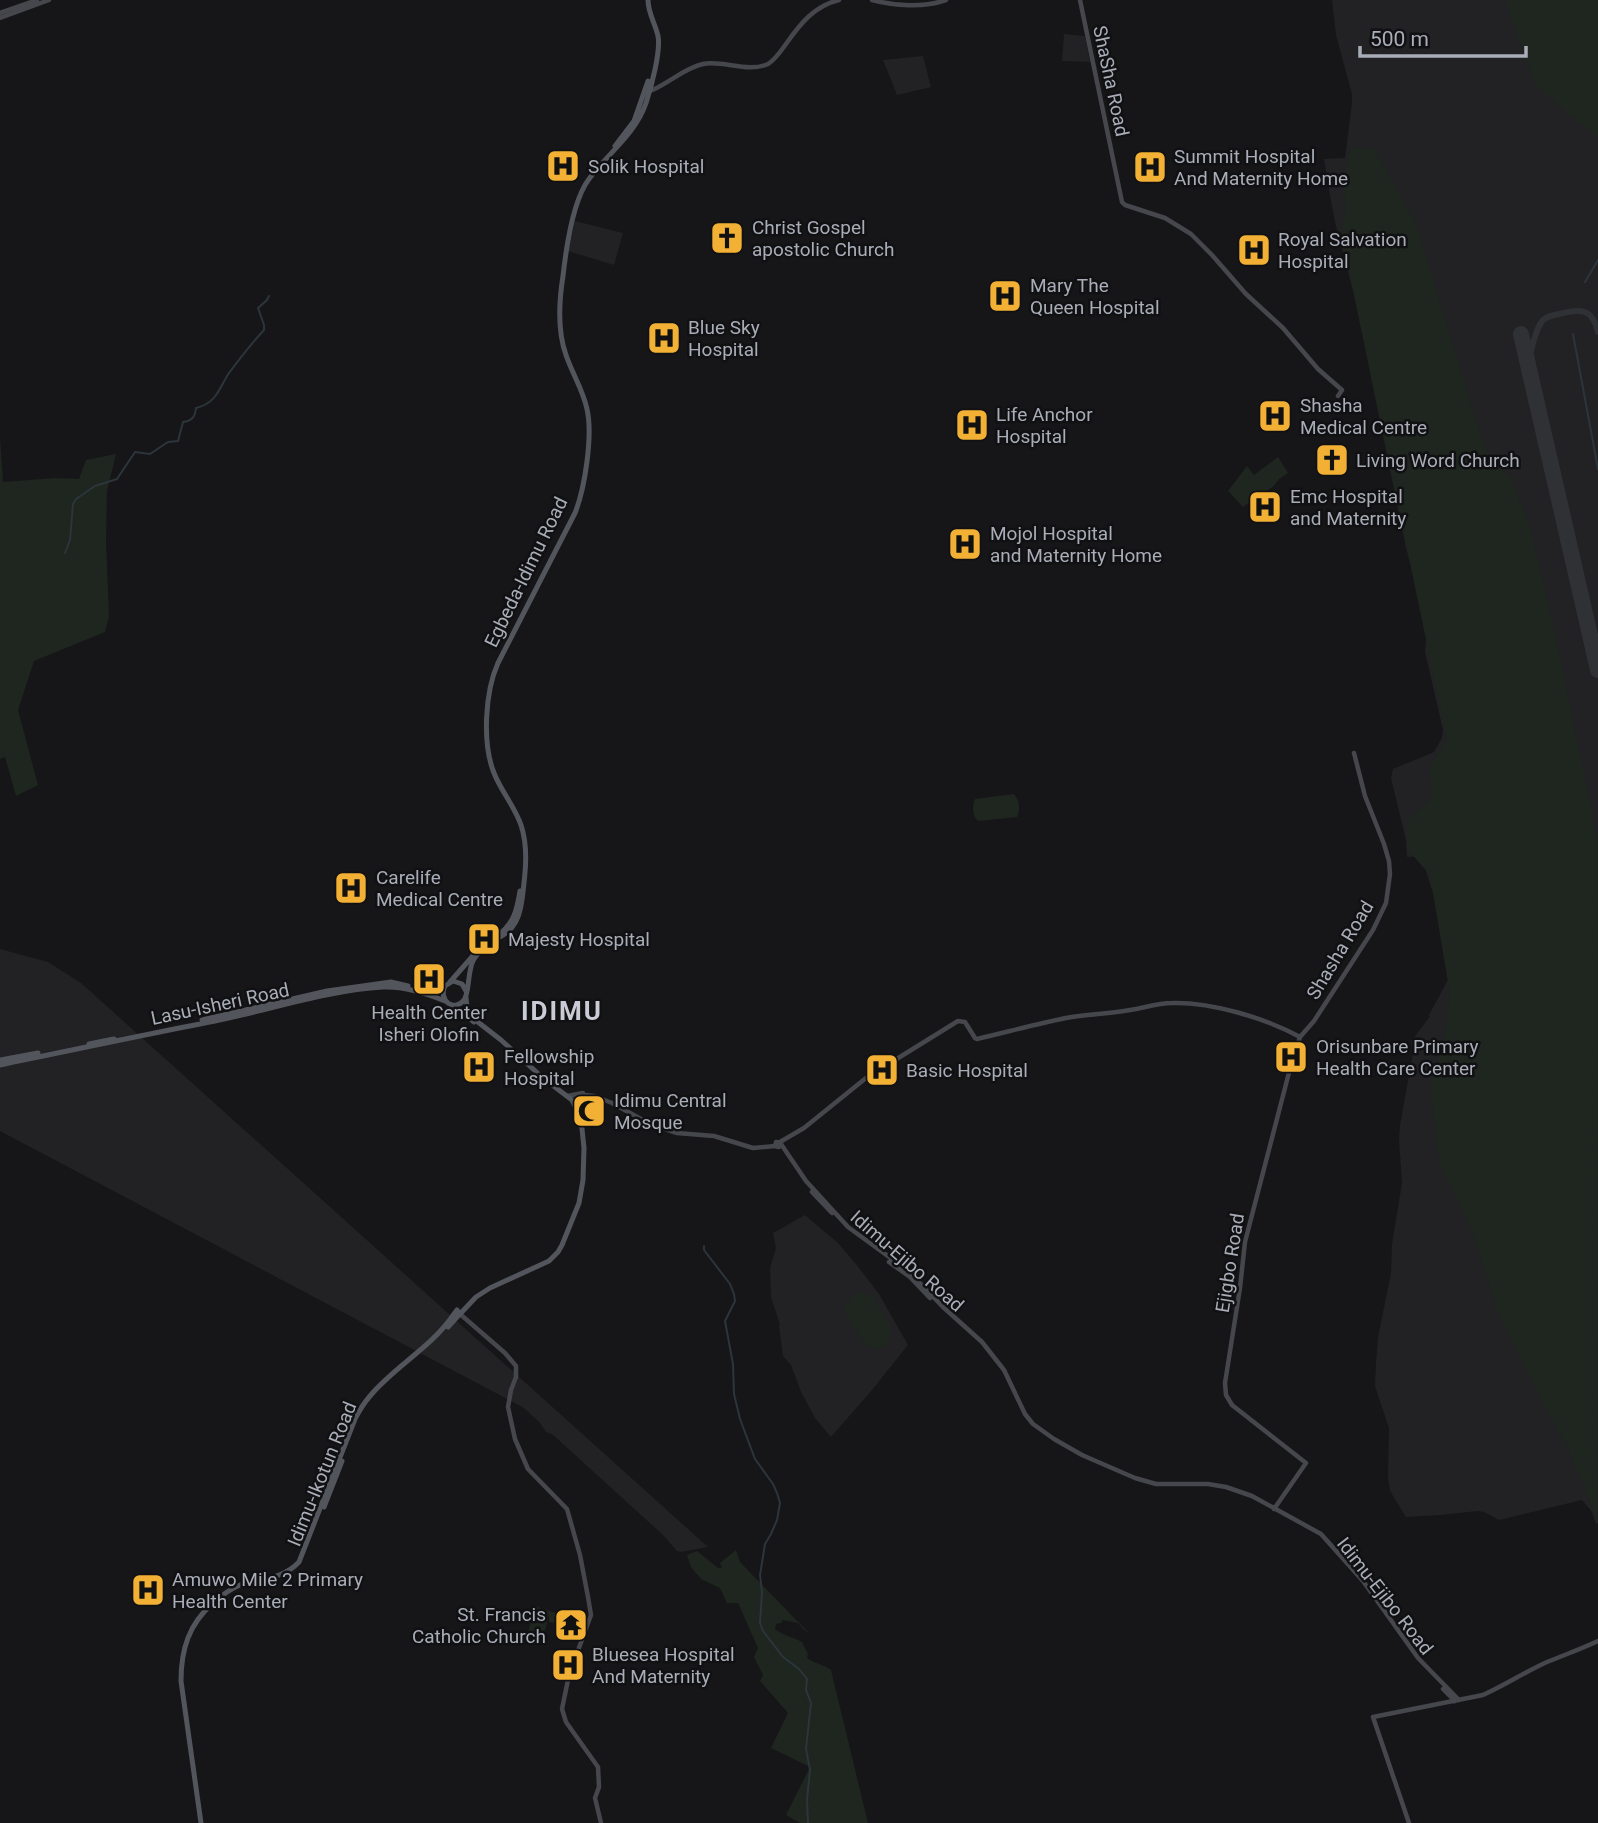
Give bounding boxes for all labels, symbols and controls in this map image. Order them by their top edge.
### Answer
scale bar [1360,14,1526,58]
street label: ShaSha Road [1088,24,1134,138]
text: 500 m [1370,27,1429,51]
place label: Summit Hospital And Maternity Home [1174,145,1348,190]
hospital icon: Solik Hospital [544,147,582,185]
hospital icon: Summit Hospital And Maternity Home [1131,148,1169,186]
place label: Solik Hospital [588,155,704,178]
place label: Christ Gospel apostolic Church [752,216,894,261]
church icon: Christ Gospel apostolic Church [708,219,746,257]
place label: Royal Salvation Hospital [1278,228,1407,273]
hospital icon: Royal Salvation Hospital [1235,231,1273,269]
place label: Mary The Queen Hospital [1030,274,1160,319]
hospital icon: Mary The Queen Hospital [986,277,1024,315]
place label: Blue Sky Hospital [688,316,760,361]
hospital icon: Blue Sky Hospital [645,319,683,357]
place label: Shasha Medical Centre [1300,394,1427,439]
hospital icon: Shasha Medical Centre [1256,397,1294,435]
place label: Life Anchor Hospital [996,403,1093,448]
hospital icon: Life Anchor Hospital [953,406,991,444]
church icon: Living Word Church [1313,441,1351,479]
place label: Living Word Church [1356,449,1520,472]
place label: Emc Hospital and Maternity [1290,485,1406,530]
hospital icon: Emc Hospital and Maternity [1246,488,1284,526]
street label: Egbeda-Idimu Road [480,493,572,651]
place label: Mojol Hospital and Maternity Home [990,522,1162,567]
hospital icon: Mojol Hospital and Maternity Home [946,525,984,563]
place label: Carelife Medical Centre [376,866,503,911]
hospital icon: Carelife Medical Centre [332,869,370,907]
street label: Shasha Road [1302,897,1378,1003]
hospital icon: Majesty Hospital [465,920,503,958]
place label: Majesty Hospital [508,928,650,951]
hospital icon: Health Center Isheri Olofin [410,960,448,998]
street label: Lasu-Isheri Road [149,978,291,1030]
district label: IDIMU [521,996,603,1026]
place label: Health Center Isheri Olofin [371,1001,487,1046]
place label: Orisunbare Primary Health Care Center [1316,1035,1479,1080]
hospital icon: Orisunbare Primary Health Care Center [1272,1038,1310,1076]
place label: Fellowship Hospital [504,1045,594,1090]
hospital icon: Fellowship Hospital [460,1048,498,1086]
hospital icon: Basic Hospital [863,1051,901,1089]
place label: Basic Hospital [906,1059,1028,1082]
place label: Idimu Central Mosque [614,1089,727,1134]
mosque icon: Idimu Central Mosque [570,1092,608,1130]
street label: Idimu-Ejibo Road [846,1206,968,1316]
street label: Ejigbo Road [1211,1212,1249,1314]
street label: Idimu-Ikotun Road [282,1398,362,1550]
street label: Idimu-Ejibo Road [1332,1533,1438,1659]
place label: Amuwo Mile 2 Primary Health Center [172,1568,363,1613]
hospital icon: Amuwo Mile 2 Primary Health Center [129,1571,167,1609]
place label: St. Francis Catholic Church [412,1603,546,1648]
temple icon: St. Francis Catholic Church [552,1606,590,1644]
place label: Bluesea Hospital And Maternity [592,1643,735,1688]
hospital icon: Bluesea Hospital And Maternity [549,1646,587,1684]

